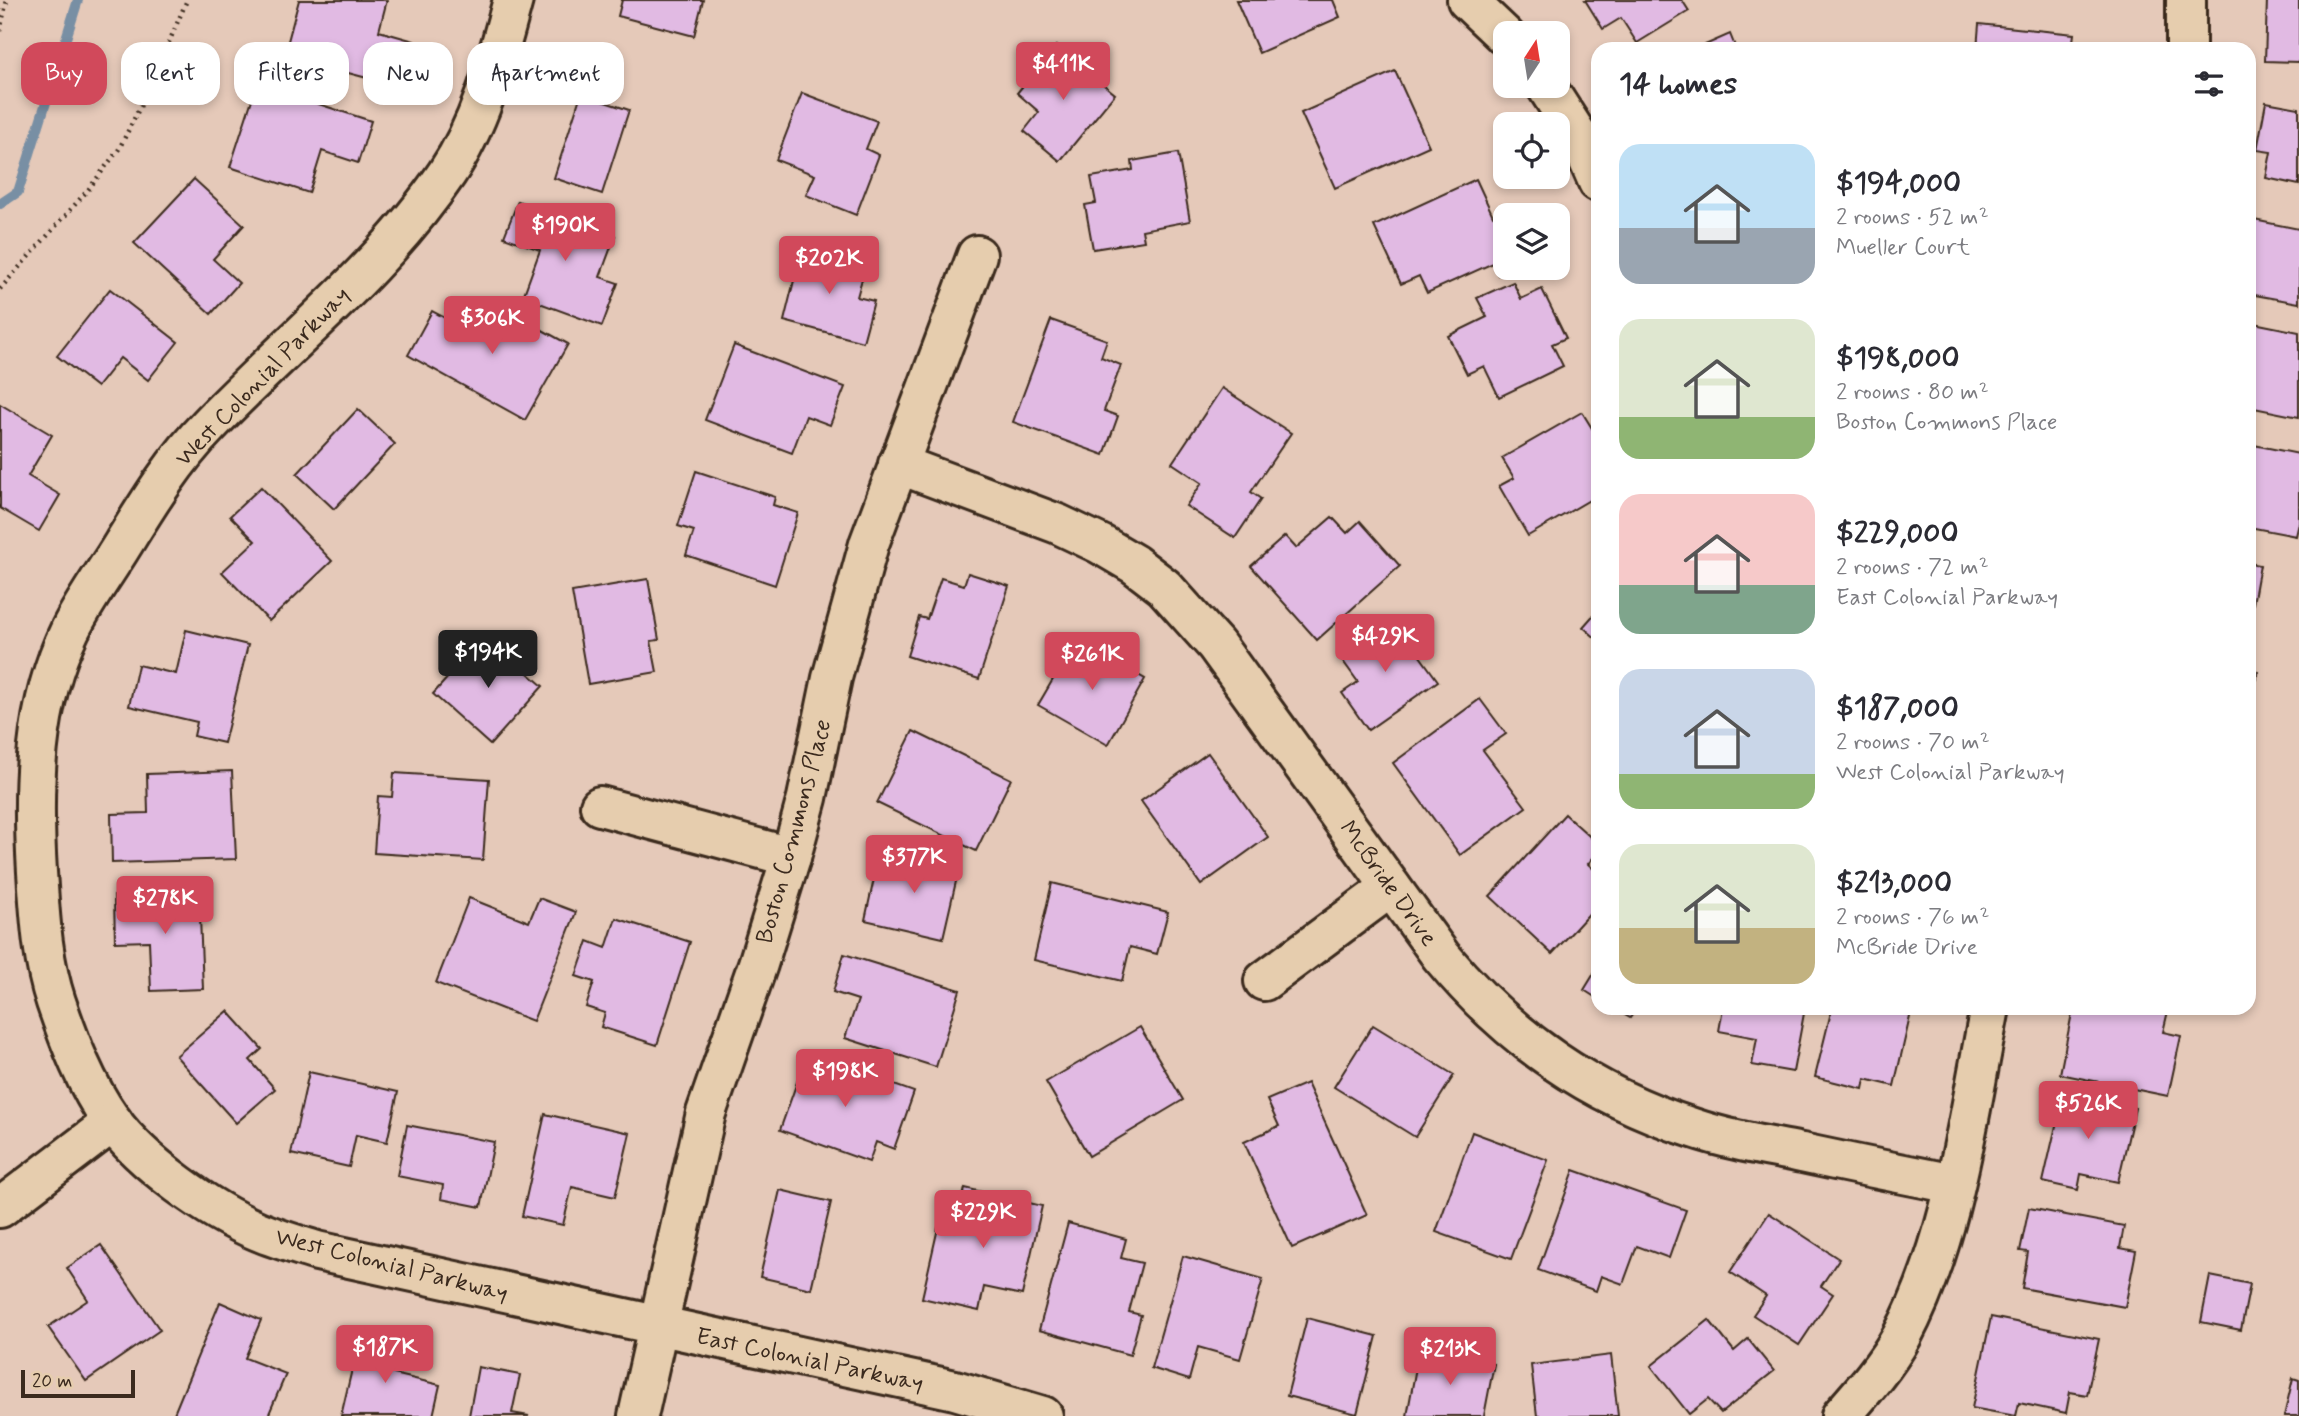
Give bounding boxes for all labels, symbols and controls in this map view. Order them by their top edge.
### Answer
north arrow [1493,21,1570,98]
map controls [1493,21,1570,280]
chip: Buy [21,42,107,105]
chip: Rent [121,42,220,105]
chip: Filters [234,42,349,105]
chip: New [363,42,453,105]
chip: Apartment [467,42,624,105]
pin: $411K [1014,42,1112,102]
text: $411K [1032,50,1094,80]
text: 14 homes [1619,65,1737,104]
icon: filters [2190,65,2228,103]
button: locate [1493,112,1570,189]
text: $194,000 [1836,164,1961,203]
icon: home [1675,172,1759,256]
button: layers [1493,203,1570,280]
text: 2 rooms · 52 m² [1836,203,1989,233]
pin: $190K [516,204,614,263]
text: $190K [531,211,599,241]
text: Mueller Court [1836,233,1970,263]
pin: $202K [780,236,878,296]
text: $202K [795,244,863,274]
street label: West Colonial Parkway [169,280,357,474]
pin: $306K [443,296,541,356]
text: $306K [460,304,524,334]
text: $198,000 [1836,339,1960,378]
icon: home [1675,347,1759,431]
text: 2 rooms · 80 m² [1836,378,1989,408]
text: Boston Commons Place [1836,408,2057,438]
text: $229,000 [1836,514,1958,553]
icon: home [1675,522,1759,606]
text: 2 rooms · 72 m² [1836,553,1989,583]
text: East Colonial Parkway [1836,583,2058,613]
pin: $429K [1336,614,1434,674]
text: $429K [1351,622,1419,652]
pin: $194K [439,630,537,690]
pin: $261K [1043,632,1141,692]
text: $194K [454,638,522,668]
text: $261K [1061,640,1123,670]
text: $187,000 [1836,689,1959,728]
icon: home [1675,697,1759,781]
street label: Boston Commons Place [750,716,839,947]
text: 2 rooms · 70 m² [1836,728,1990,758]
text: West Colonial Parkway [1836,758,2065,788]
street label: McBride Drive [1332,815,1444,953]
pin: $377K [865,836,963,895]
text: $377K [882,843,946,873]
text: $213,000 [1836,864,1952,903]
icon: home [1675,872,1759,956]
pin: $278K [116,876,214,936]
text: $278K [132,884,198,914]
text: 2 rooms · 76 m² [1836,903,1989,933]
text: McBride Drive [1836,933,1978,963]
pin: $198K [796,1050,894,1109]
text: $198K [812,1057,878,1087]
pin: $526K [2039,1082,2137,1141]
text: $526K [2055,1089,2121,1119]
pin: $229K [934,1190,1032,1250]
text: $229K [950,1198,1016,1228]
street label: West Colonial Parkway [272,1222,511,1309]
street label: East Colonial Parkway [693,1321,926,1400]
pin: $187K [336,1326,434,1385]
pin: $213K [1401,1328,1499,1387]
text: $187K [352,1333,418,1363]
text: $213K [1420,1335,1480,1365]
scale bar [21,1367,135,1399]
text: 20 m [32,1369,72,1394]

